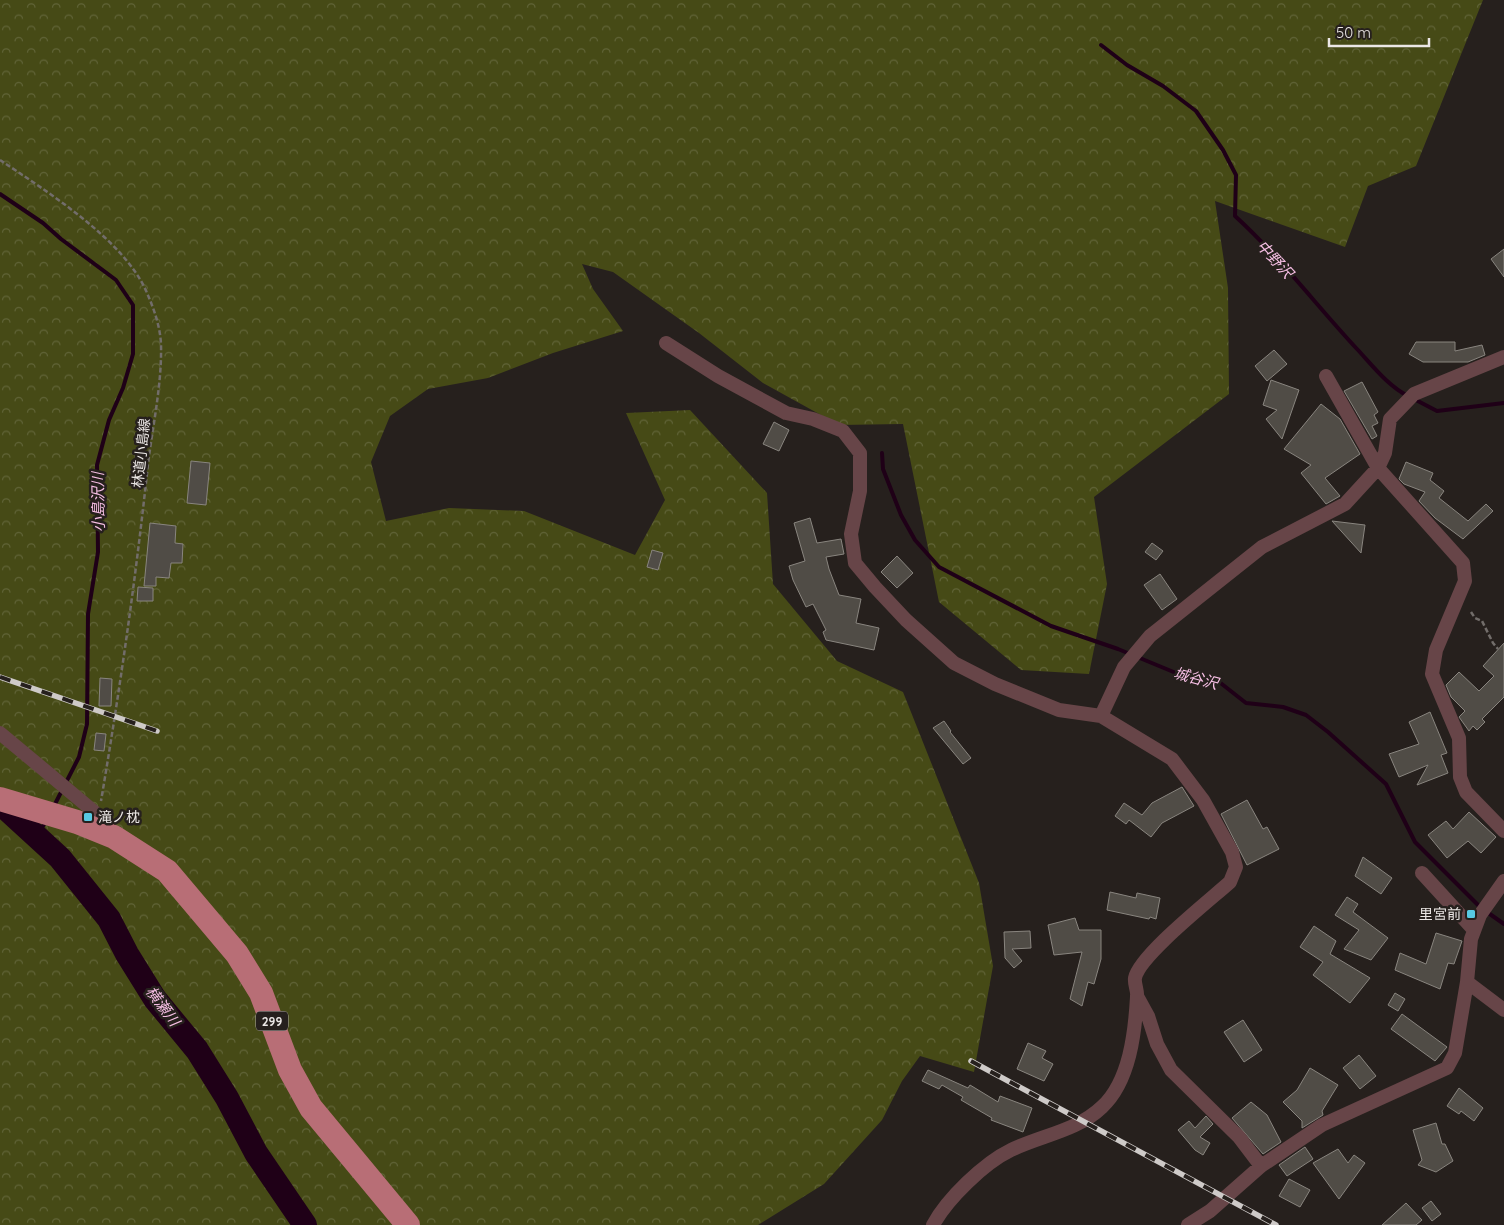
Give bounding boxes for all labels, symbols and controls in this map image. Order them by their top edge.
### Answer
scale bar [1329,15,1429,47]
text: 50 m [1336,23,1371,42]
water label: 中野沢 [1253,236,1299,283]
street label: 林道小島線 [128,417,154,489]
water label: 小島沢川 [88,470,108,532]
water label: 城谷沢 [1172,663,1222,694]
place label: 滝ノ枕 [98,808,140,826]
marker: 滝ノ枕 [82,811,94,823]
place label: 里宮前 [1419,905,1461,923]
marker: 里宮前 [1465,908,1477,920]
water label: 横瀬川 [142,982,185,1031]
road number: 299 [256,1011,288,1030]

